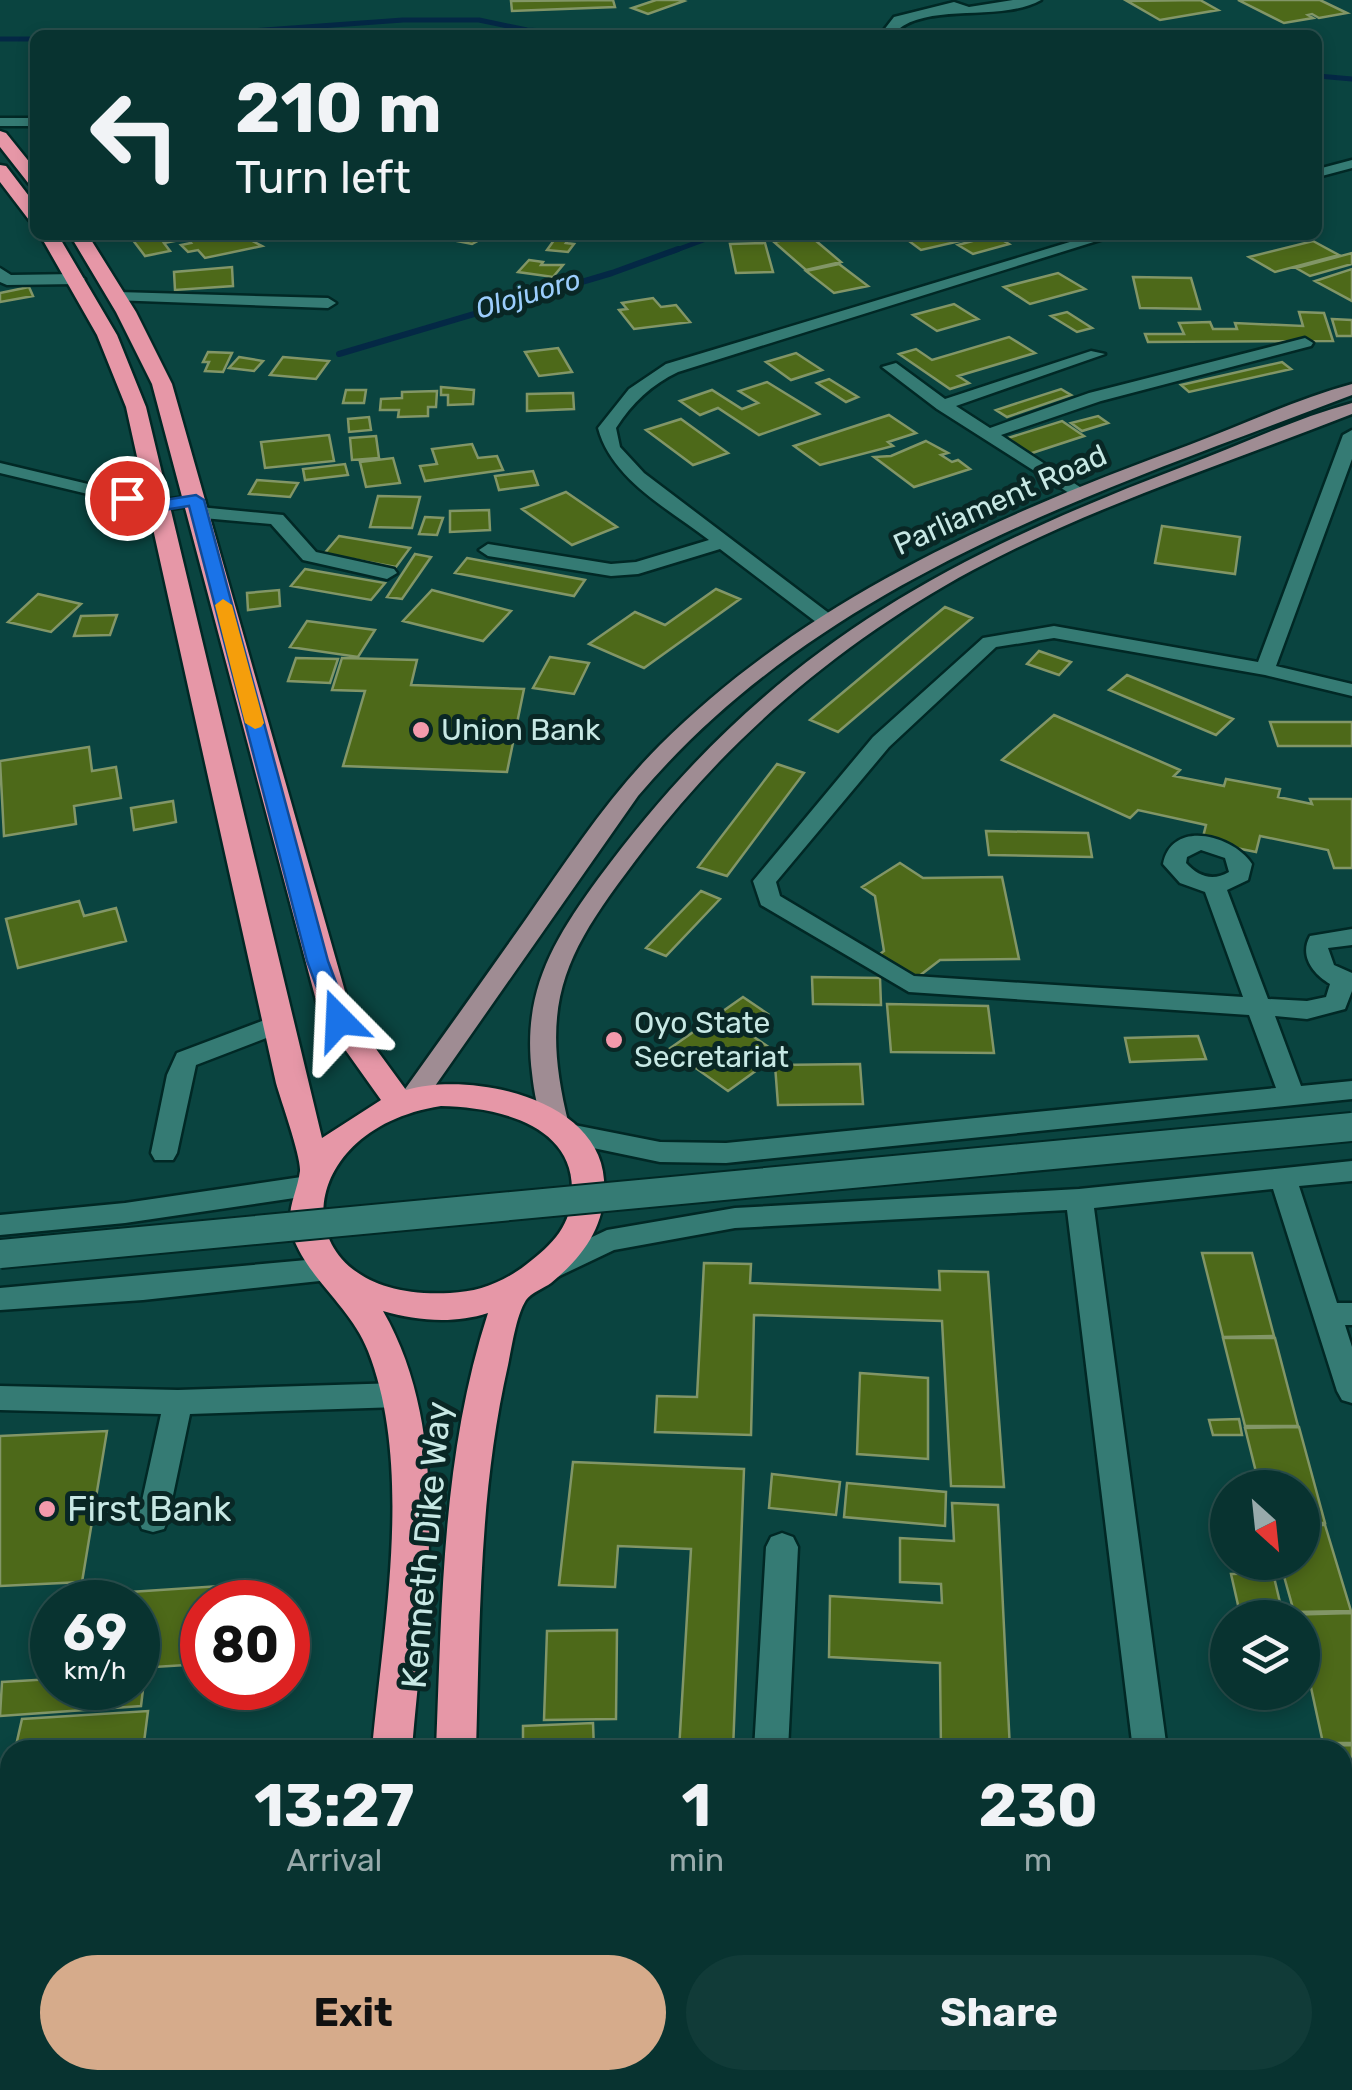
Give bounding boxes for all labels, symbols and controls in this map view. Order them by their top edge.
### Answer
text: 210 m [235,67,442,150]
icon: left [70,70,200,200]
text: Turn left [235,151,411,204]
water label: Olojuoro [471,262,585,326]
street label: Parliament Road [888,437,1112,563]
pin [85,456,170,541]
icon: arrive [100,471,155,526]
place label: Union Bank [441,712,601,748]
marker: Union Bank [410,719,432,741]
position arrow [287,968,391,1072]
place label: Oyo State Secretariat [634,1005,789,1075]
marker: Oyo State Secretariat [603,1029,625,1051]
street label: Kenneth Dike Way [393,1400,459,1690]
north arrow [1210,1470,1320,1580]
map controls [1210,1470,1320,1710]
place label: First Bank [67,1488,231,1530]
marker: First Bank [36,1498,58,1520]
speed limit sign: 80 [180,1580,310,1710]
button: layers [1210,1600,1320,1710]
text: 69 [63,1603,127,1663]
text: km/h [64,1656,126,1685]
text: 13:27 [254,1770,414,1841]
text: 1 [682,1770,711,1841]
text: 230 [978,1770,1098,1841]
text: Arrival [286,1841,382,1879]
text: min [669,1841,724,1879]
text: m [1024,1841,1052,1879]
button: Exit [40,1955,666,2070]
button: Share [686,1955,1312,2070]

